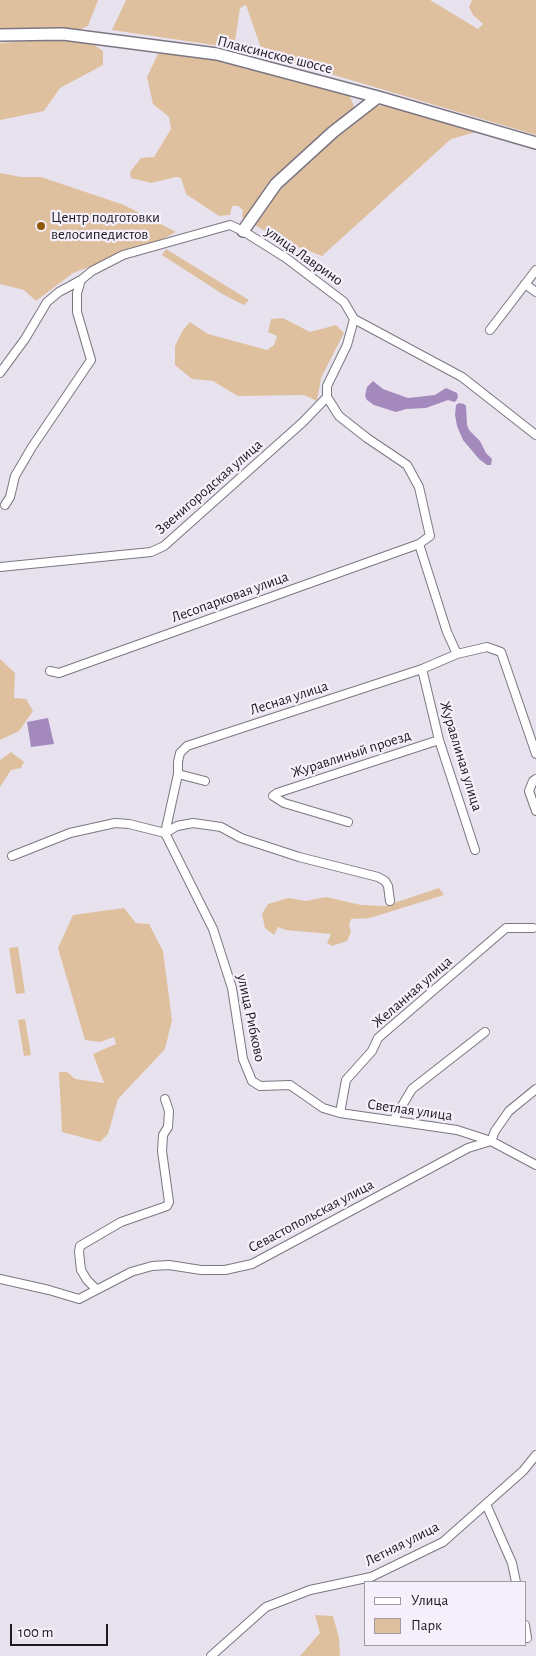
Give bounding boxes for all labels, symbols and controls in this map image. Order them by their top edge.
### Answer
street label: Плаксинское шоссе [216,32,334,78]
place label: Центр подготовки велосипедистов [51,208,160,243]
marker: Центр подготовки велосипедистов [35,220,47,232]
street label: улица Лаврино [262,223,346,289]
street label: Звенигородская улица [152,436,266,538]
street label: Лесопарковая улица [169,567,291,627]
street label: Лесная улица [248,677,330,719]
street label: Журавлиная улица [436,699,486,813]
street label: Журавлиный проезд [289,726,413,782]
street label: Желанная улица [368,952,456,1032]
street label: улица Рибково [233,973,269,1063]
street label: Светлая улица [366,1095,454,1125]
street label: Севастопольская улица [245,1175,377,1257]
street label: Летняя улица [362,1518,442,1570]
legend [364,1581,526,1646]
text: Улица [411,1593,448,1608]
scale bar [12,1614,110,1646]
text: Парк [411,1618,442,1633]
text: 100 m [18,1625,53,1640]

